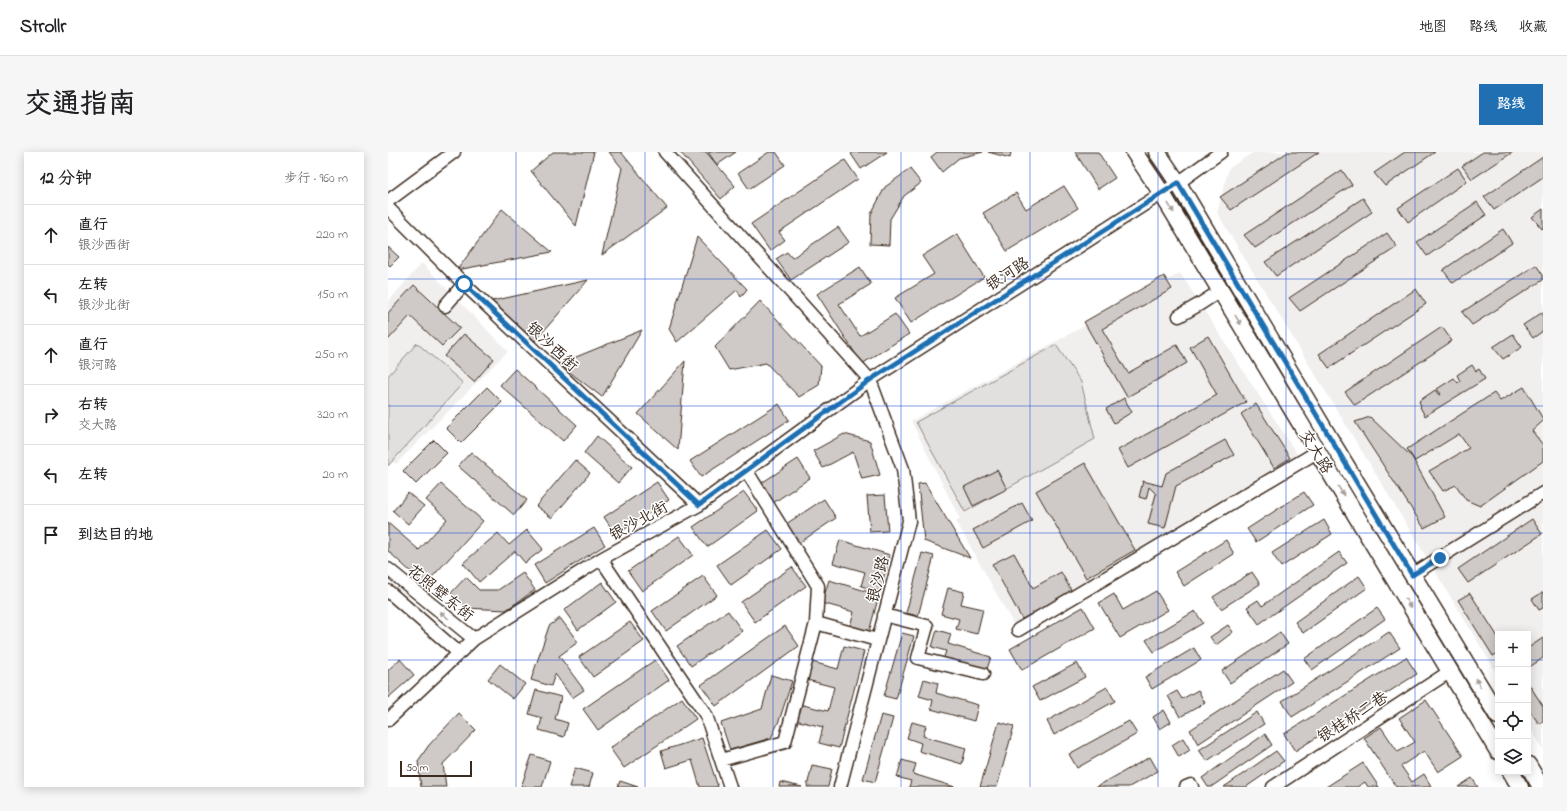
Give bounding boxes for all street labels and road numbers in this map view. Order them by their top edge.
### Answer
street label: 银河路 [981,252,1035,298]
street label: 银沙西街 [520,317,583,378]
street label: 交大路 [1293,425,1338,479]
street label: 银沙北街 [605,496,673,548]
street label: 银沙路 [861,553,896,606]
street label: 花照壁东街 [401,559,478,628]
street label: 银桂桥二巷 [1313,686,1393,750]

